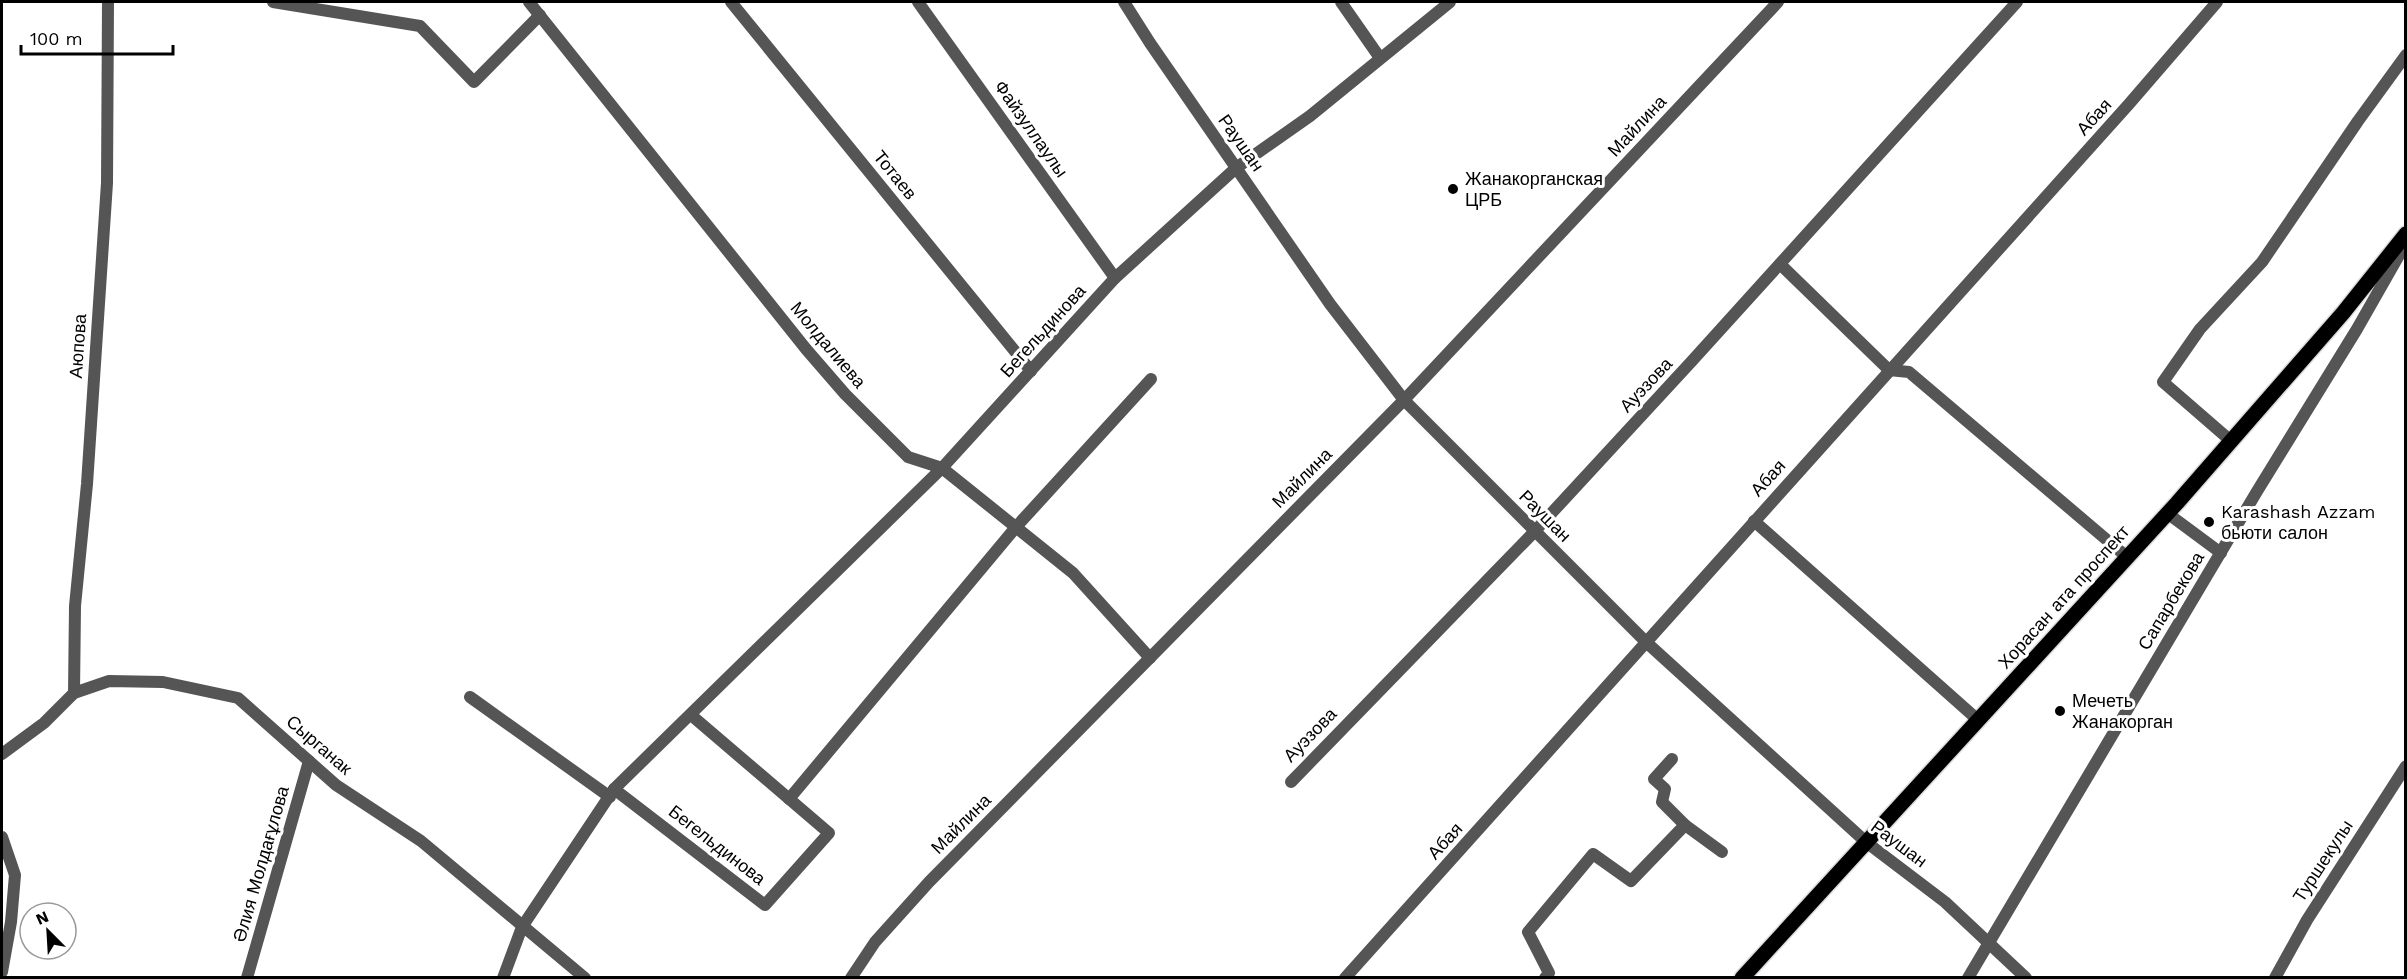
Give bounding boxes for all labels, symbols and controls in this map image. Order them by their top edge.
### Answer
scale bar [21,18,172,56]
text: 100 m [30,28,83,49]
street label: Файзуллаулы [990,76,1072,181]
street label: Майлина [1603,90,1671,161]
street label: Абая [2072,94,2115,139]
street label: Раушан [1214,110,1269,175]
street label: Тотаев [869,146,921,203]
place label: Жанакорганская ЦРБ [1465,168,1603,210]
marker: Жанакорганская ЦРБ [1446,182,1460,196]
street label: Бегельдинова [996,279,1090,381]
street label: Молдалиева [786,297,871,393]
street label: Аюпова [65,312,90,379]
street label: Ауэзова [1615,352,1677,416]
street label: Майлина [1267,443,1337,512]
street label: Абая [1746,455,1789,500]
street label: Раушан [1515,485,1576,546]
place label: Karashash Azzam бьюти салон [2221,501,2375,543]
marker: Karashash Azzam бьюти салон [2202,515,2216,529]
street label: Хорасан ата проспект [1994,521,2134,673]
street label: Сапарбекова [2133,547,2209,654]
place label: Мечеть Жанакорган [2072,690,2173,732]
street label: Ауэзова [1279,703,1341,766]
marker: Мечеть Жанакорган [2053,704,2067,718]
street label: Сырганак [282,710,356,779]
street label: Әлия Молдағұлова [228,782,293,944]
street label: Майлина [926,789,996,858]
street label: Бегельдинова [665,800,771,890]
street label: Раушан [1867,816,1931,871]
street label: Туршекулы [2288,816,2357,906]
street label: Абая [1423,818,1466,863]
north arrow [18,901,78,961]
text: N [33,907,51,929]

